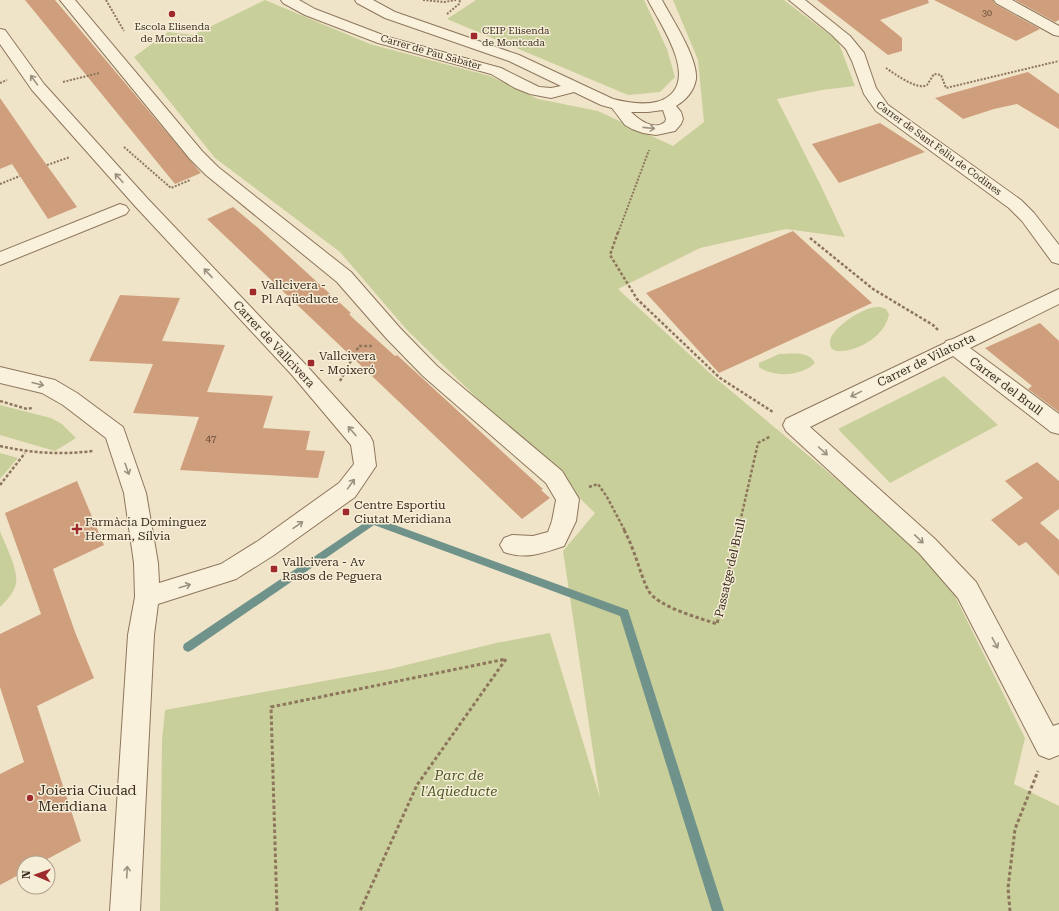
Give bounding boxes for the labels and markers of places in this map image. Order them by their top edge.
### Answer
marker: Escola Elisenda de Montcada [167,9,177,19]
place label: Escola Elisenda de Montcada [134,21,210,44]
place label: CEIP Elisenda de Montcada [482,25,550,48]
marker: CEIP Elisenda de Montcada [469,31,479,41]
place label: Vallcivera - Pl Aqüeducte [261,278,339,306]
marker: Vallcivera - Pl Aqüeducte [248,287,258,297]
place label: Vallcivera - Moixeró [319,349,376,377]
marker: Vallcivera - Moixeró [306,358,316,368]
place label: Centre Esportiu Ciutat Meridiana [354,498,452,526]
marker: Centre Esportiu Ciutat Meridiana [341,507,351,517]
place label: Farmàcia Domínguez Herman, Sílvia [85,515,206,543]
marker: Farmàcia Domínguez Herman, Sílvia [72,524,82,534]
place label: Vallcivera - Av Rasos de Peguera [282,555,382,583]
marker: Vallcivera - Av Rasos de Peguera [269,564,279,574]
place label: Joieria Ciudad Meridiana [38,782,137,814]
marker: Joieria Ciudad Meridiana [25,793,35,803]

